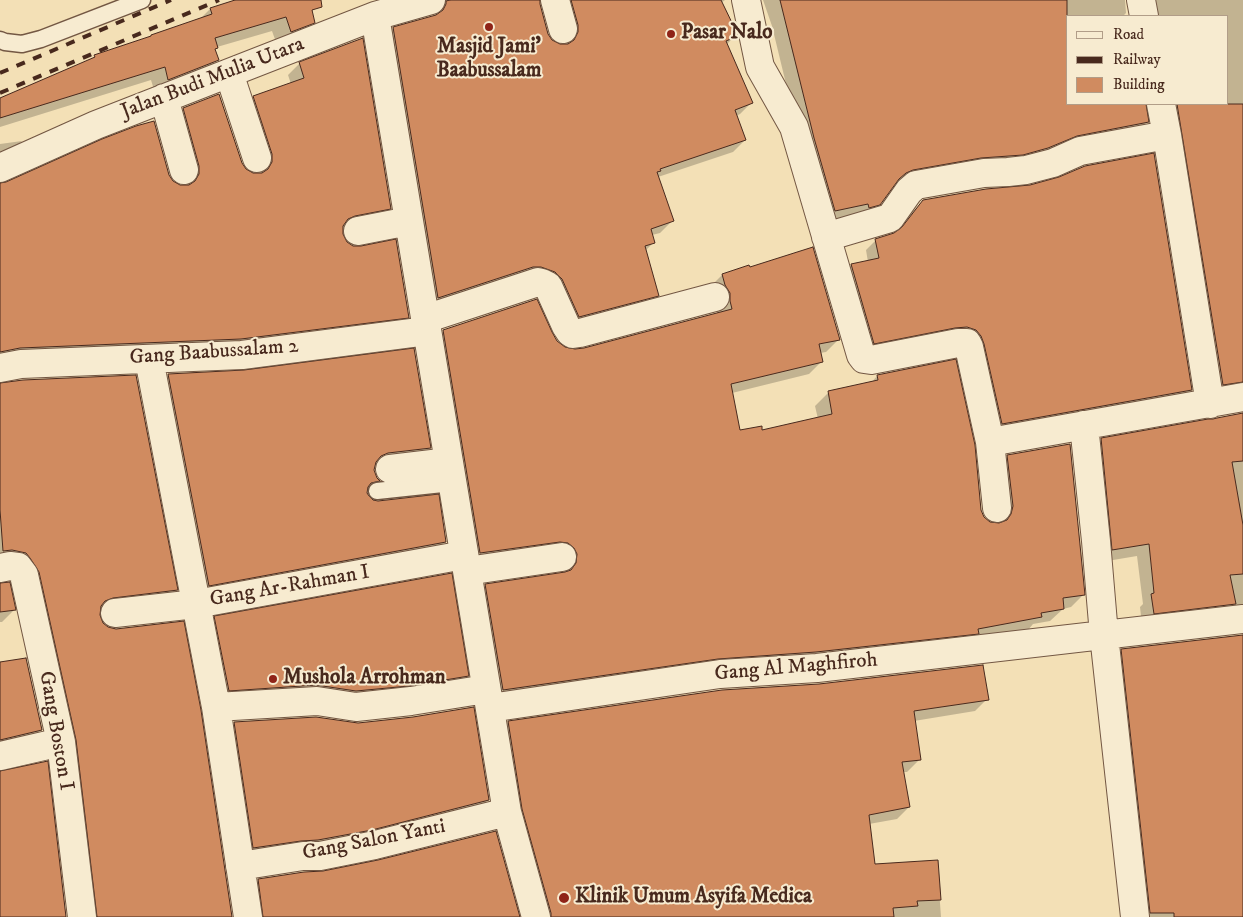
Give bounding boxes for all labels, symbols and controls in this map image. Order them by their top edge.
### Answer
legend [1066,15,1228,105]
marker: Masjid Jami' Baabussalam [483,21,495,33]
place label: Pasar Nalo [681,21,772,47]
text: Road [1113,25,1144,44]
marker: Pasar Nalo [665,28,677,40]
street label: Jalan Budi Mulia Utara [118,33,308,125]
place label: Masjid Jami' Baabussalam [436,35,542,85]
text: Railway [1113,50,1161,69]
text: Building [1113,75,1165,94]
street label: Gang Baabussalam 2 [129,335,299,371]
street label: Gang Ar-Rahman I [208,561,372,613]
street label: Gang Al Maghfiroh [713,648,879,688]
place label: Mushola Arrohman [283,666,446,692]
street label: Gang Boston I [32,669,78,793]
marker: Mushola Arrohman [267,673,279,685]
street label: Gang Salon Yanti [300,815,448,867]
place label: Klinik Umum Asyifa Medica [575,885,812,911]
marker: Klinik Umum Asyifa Medica [557,891,571,905]

